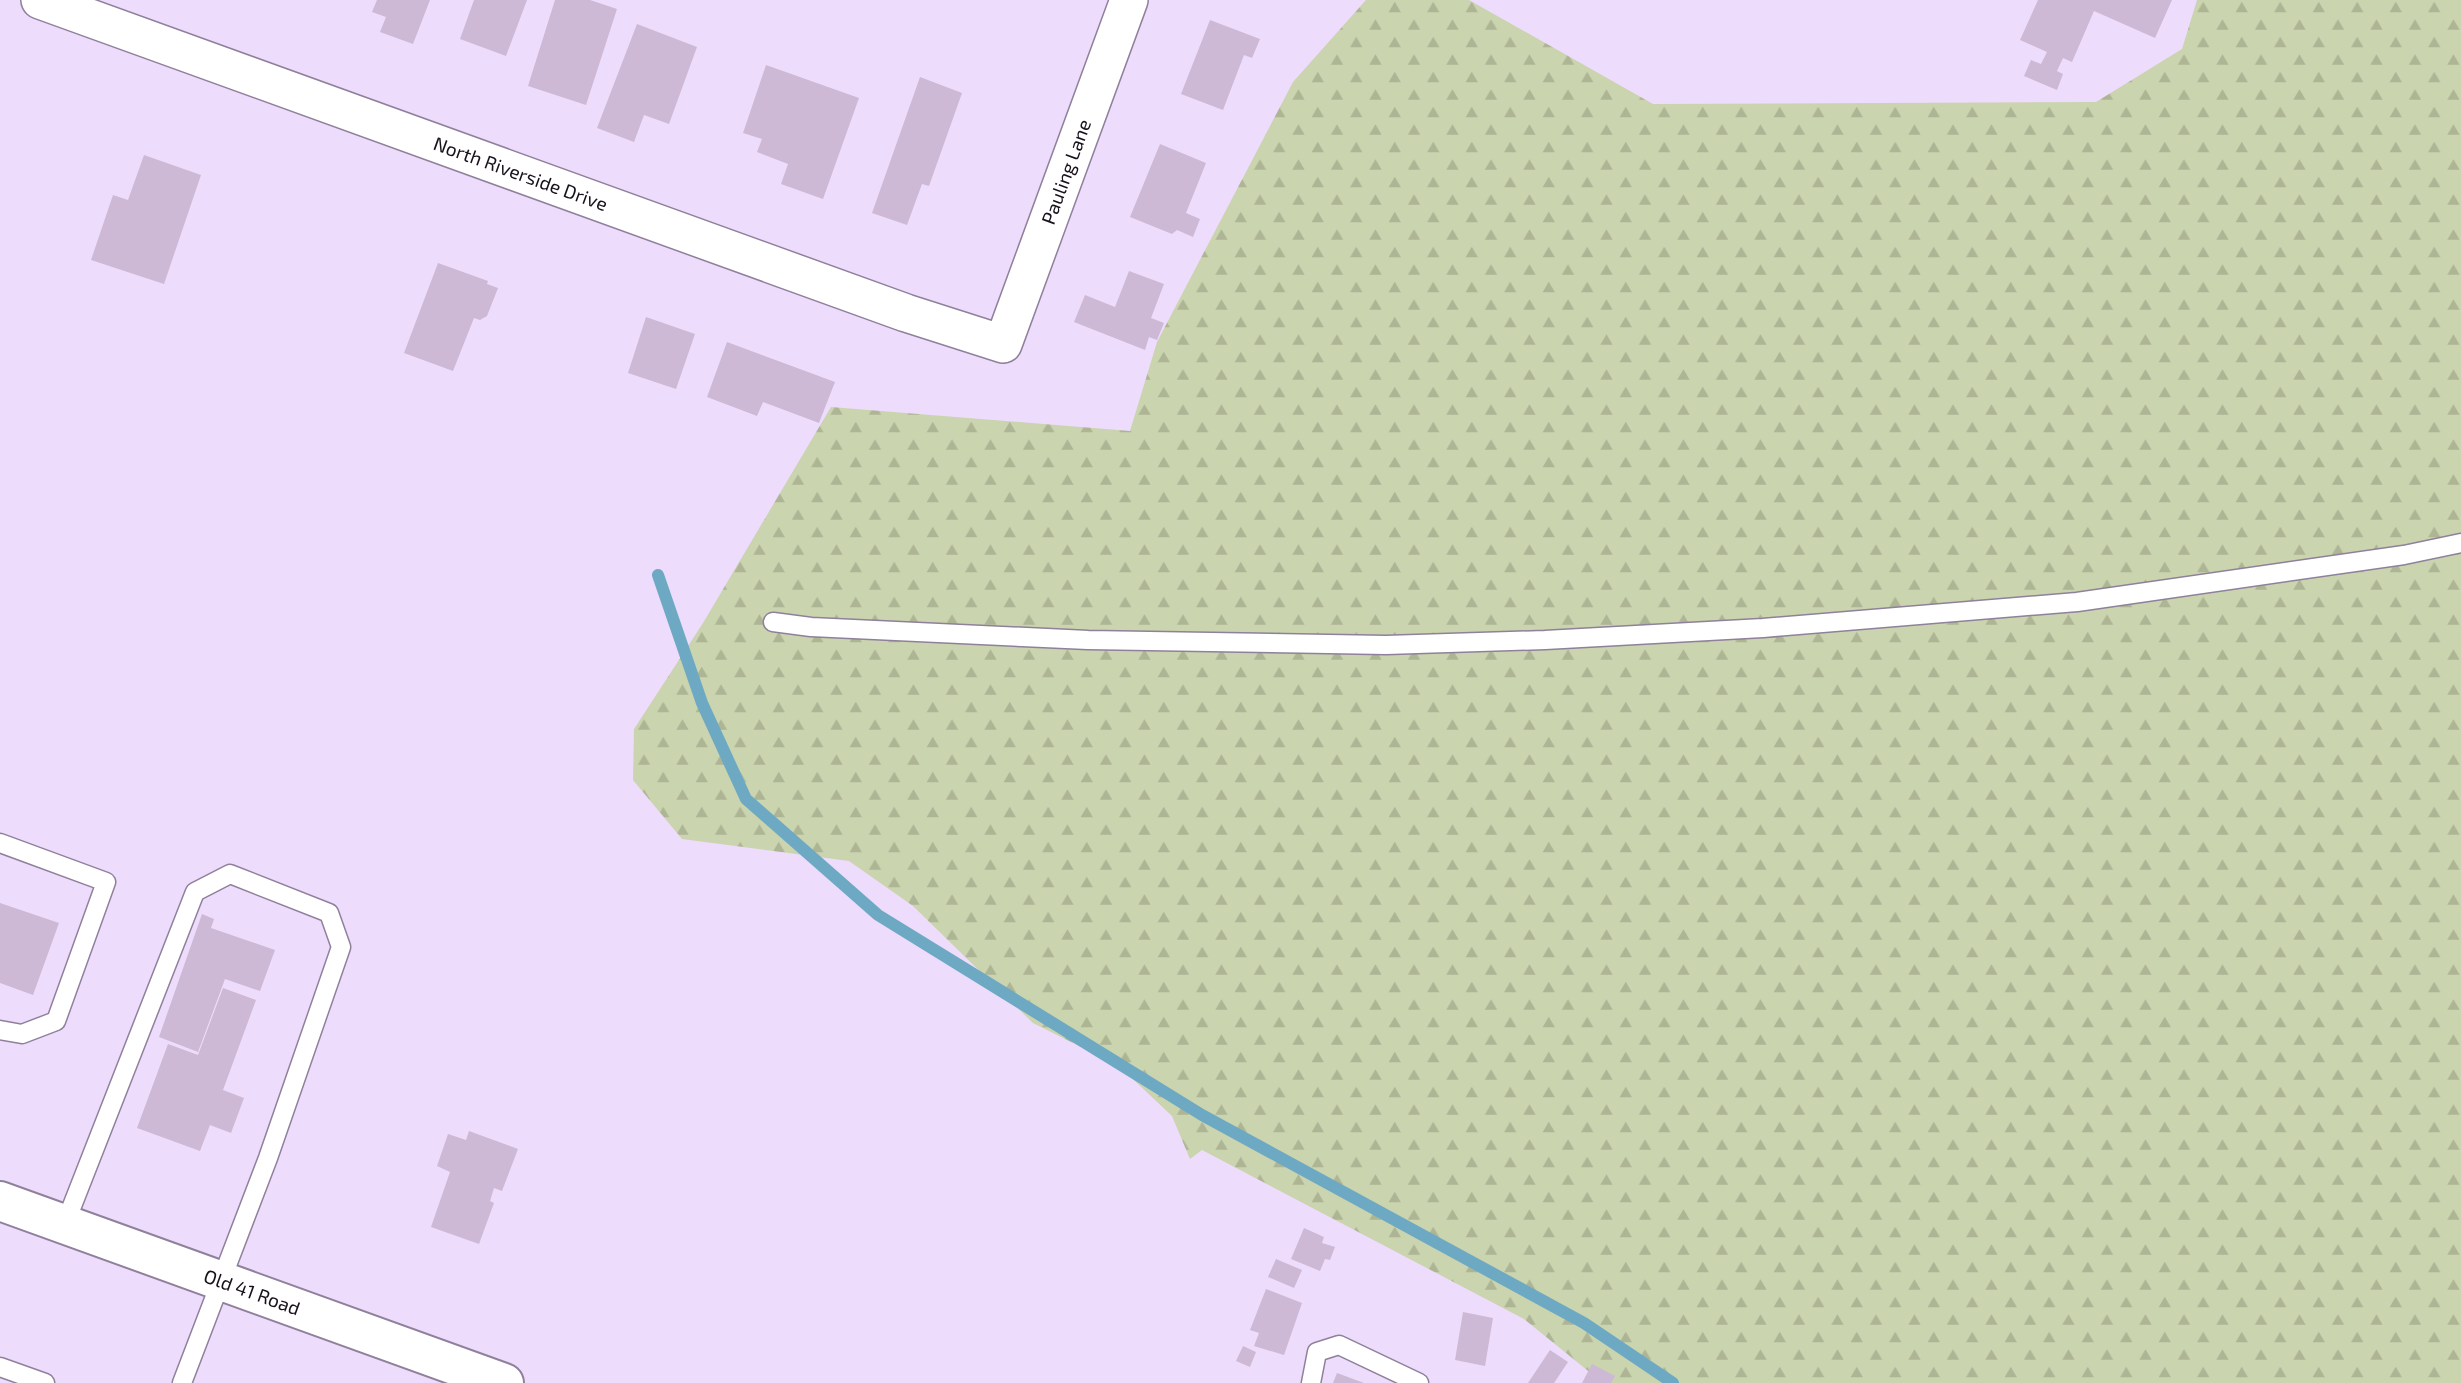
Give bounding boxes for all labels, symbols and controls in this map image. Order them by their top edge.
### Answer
street label: Pauling Lane [1036,116,1095,227]
street label: North Riverside Drive [431,131,611,215]
street label: Old 41 Road [201,1264,304,1319]

